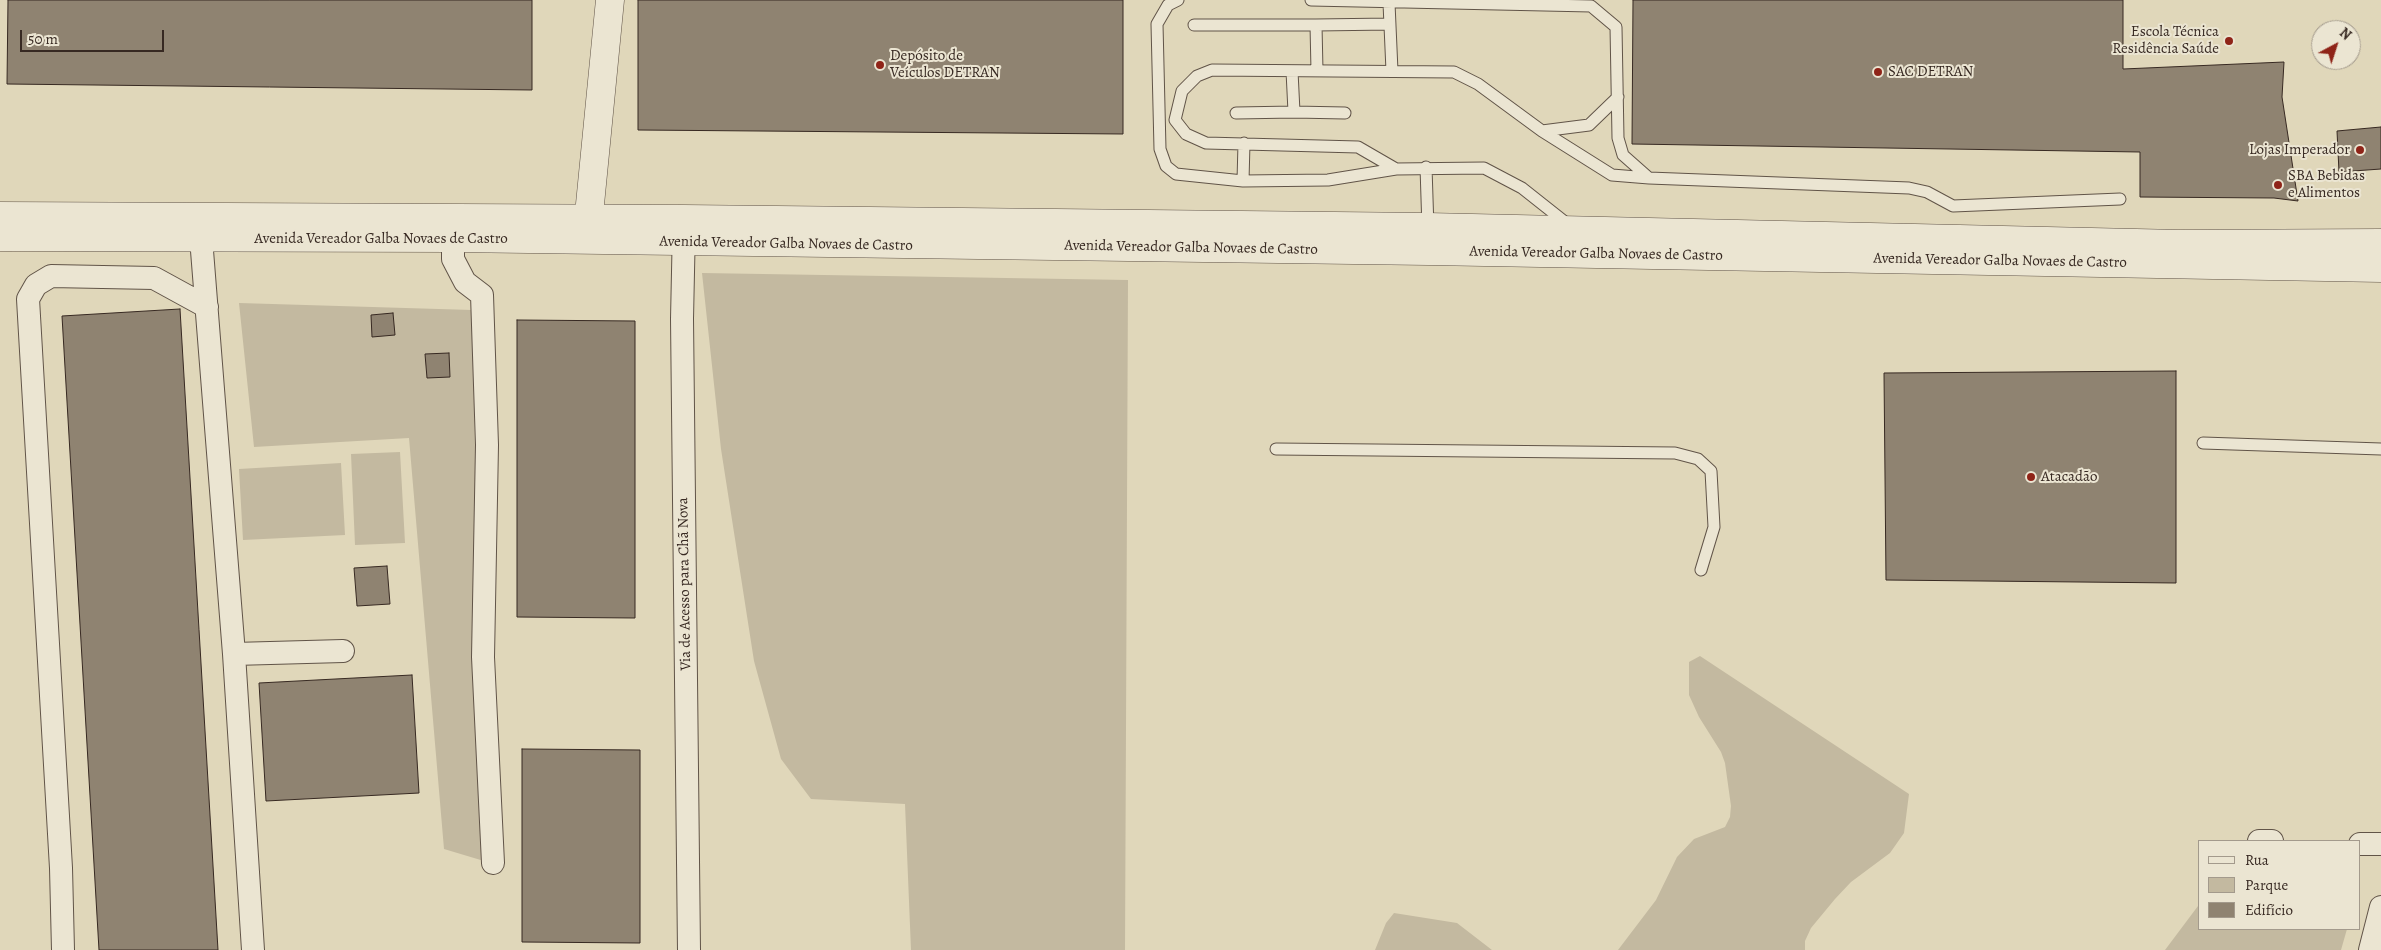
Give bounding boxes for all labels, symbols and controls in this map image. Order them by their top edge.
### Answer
scale bar [22,20,166,52]
north arrow [2311,20,2361,70]
place label: Escola Técnica Residência Saúde [2112,23,2219,58]
text: N [2335,23,2355,44]
text: 50 m [28,29,58,49]
marker: Escola Técnica Residência Saúde [2223,35,2235,47]
place label: Depósito de Veículos DETRAN [890,47,1000,82]
marker: Depósito de Veículos DETRAN [874,59,886,71]
place label: SAC DETRAN [1888,63,1973,81]
marker: SAC DETRAN [1872,66,1884,78]
place label: Lojas Imperador [2249,141,2350,159]
marker: Lojas Imperador [2354,144,2366,156]
place label: SBA Bebidas e Alimentos [2288,167,2365,202]
marker: SBA Bebidas e Alimentos [2272,179,2284,191]
street label: Avenida Vereador Galba Novaes de Castro [254,230,508,248]
street label: Avenida Vereador Galba Novaes de Castro [659,233,913,255]
street label: Avenida Vereador Galba Novaes de Castro [1064,237,1318,259]
street label: Avenida Vereador Galba Novaes de Castro [1469,243,1723,265]
street label: Avenida Vereador Galba Novaes de Castro [1873,250,2127,272]
place label: Atacadão [2041,468,2097,486]
marker: Atacadão [2025,471,2037,483]
street label: Via de Acesso para Chã Nova [674,497,696,671]
legend [2198,840,2361,930]
text: Rua [2245,850,2269,870]
text: Parque [2245,875,2288,895]
text: Edifício [2245,900,2293,920]

